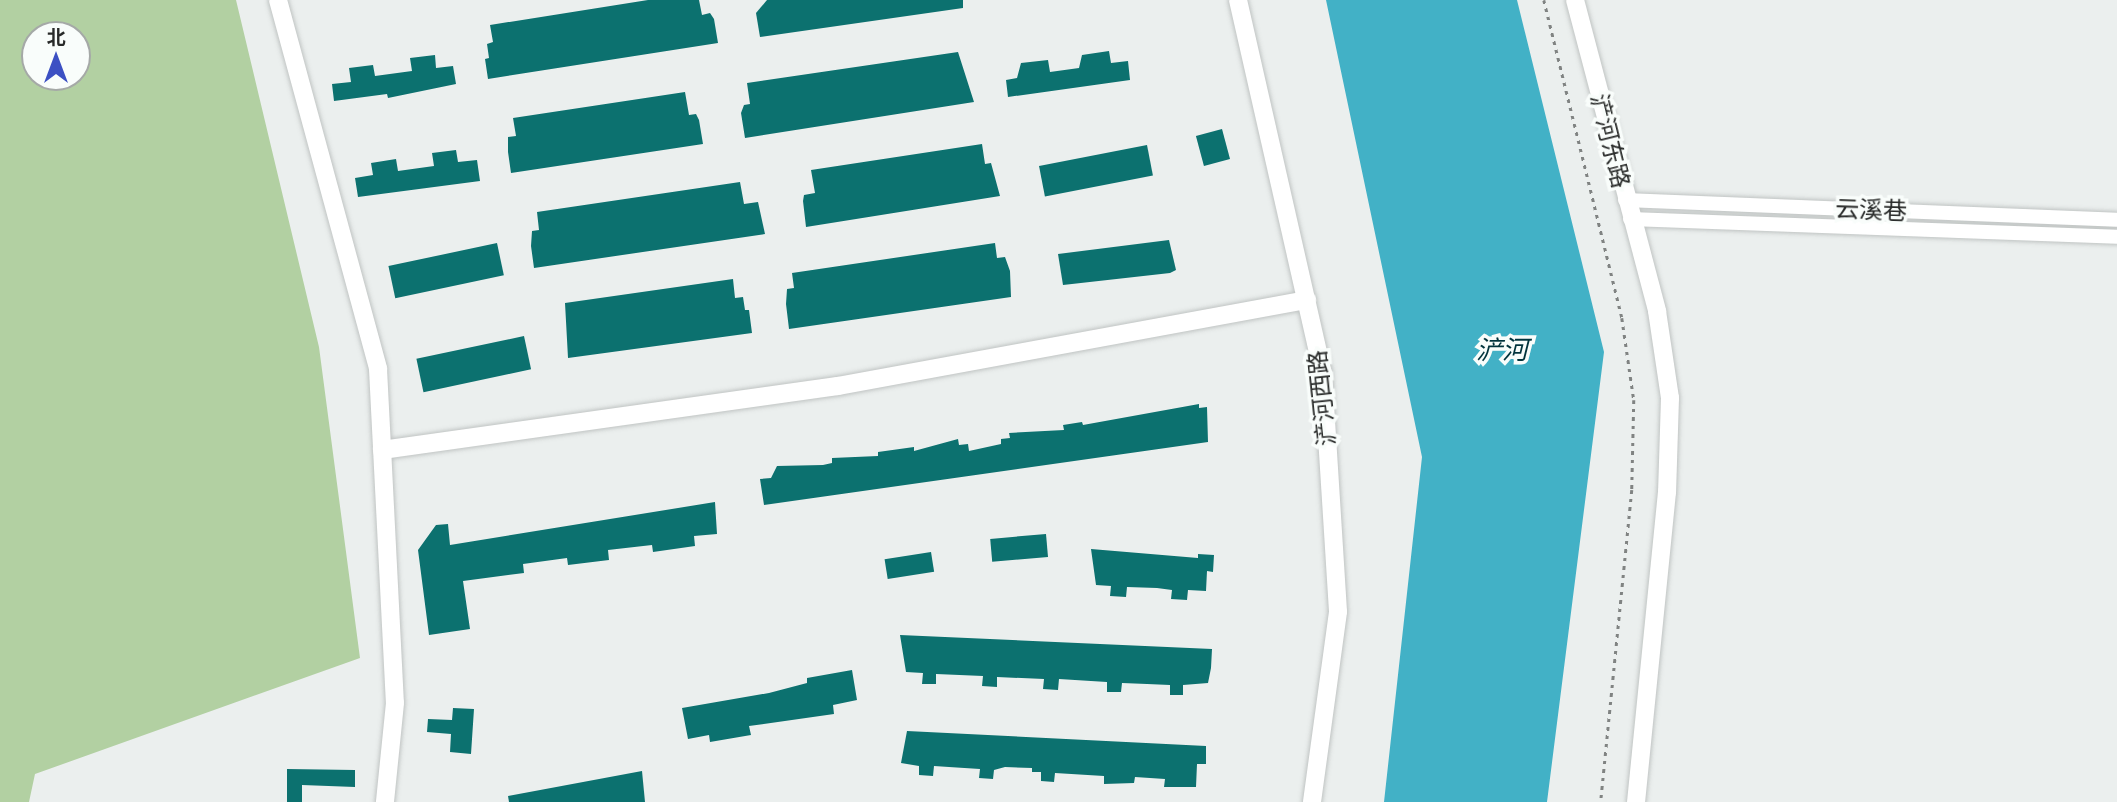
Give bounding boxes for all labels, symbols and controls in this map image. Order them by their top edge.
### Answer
north arrow [21,21,91,91]
text: 北 [46,26,66,48]
street label: 浐河东路 [1584,91,1636,191]
street label: 云溪巷 [1835,194,1907,226]
water label: 浐河 [1476,334,1528,366]
street label: 浐河西路 [1303,349,1341,447]

